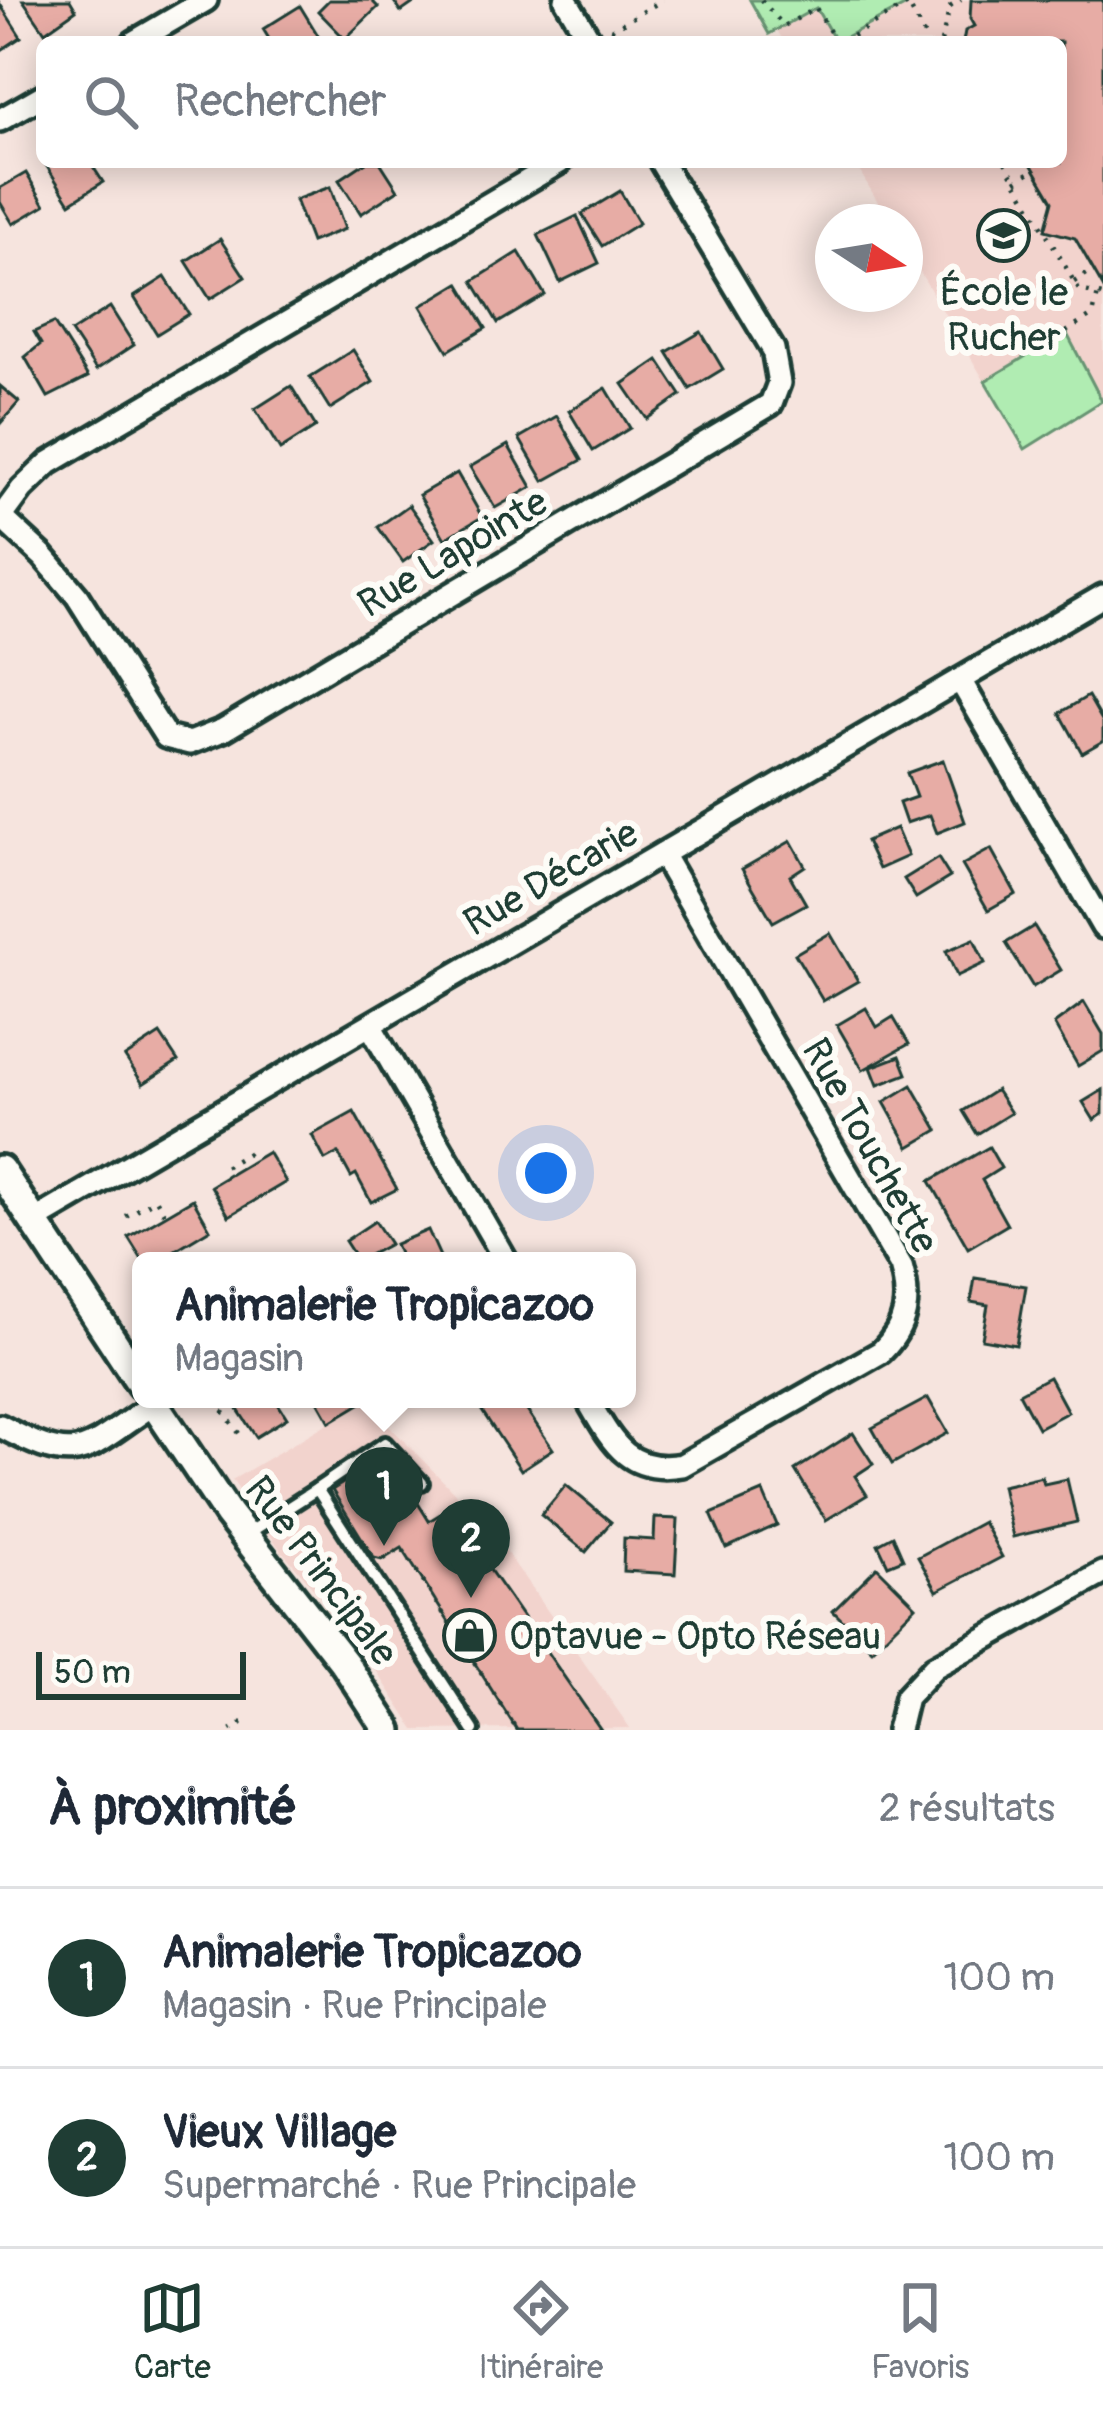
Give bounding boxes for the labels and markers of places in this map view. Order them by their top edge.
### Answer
school or university icon: École le Rucher [976,207,1032,263]
place label: École le Rucher [940,268,1068,362]
pin: 1 [345,1447,423,1546]
pin: 2 [432,1499,510,1598]
shop icon: Optavue - Opto Réseau [442,1608,498,1664]
place label: Optavue - Opto Réseau [509,1612,881,1661]

